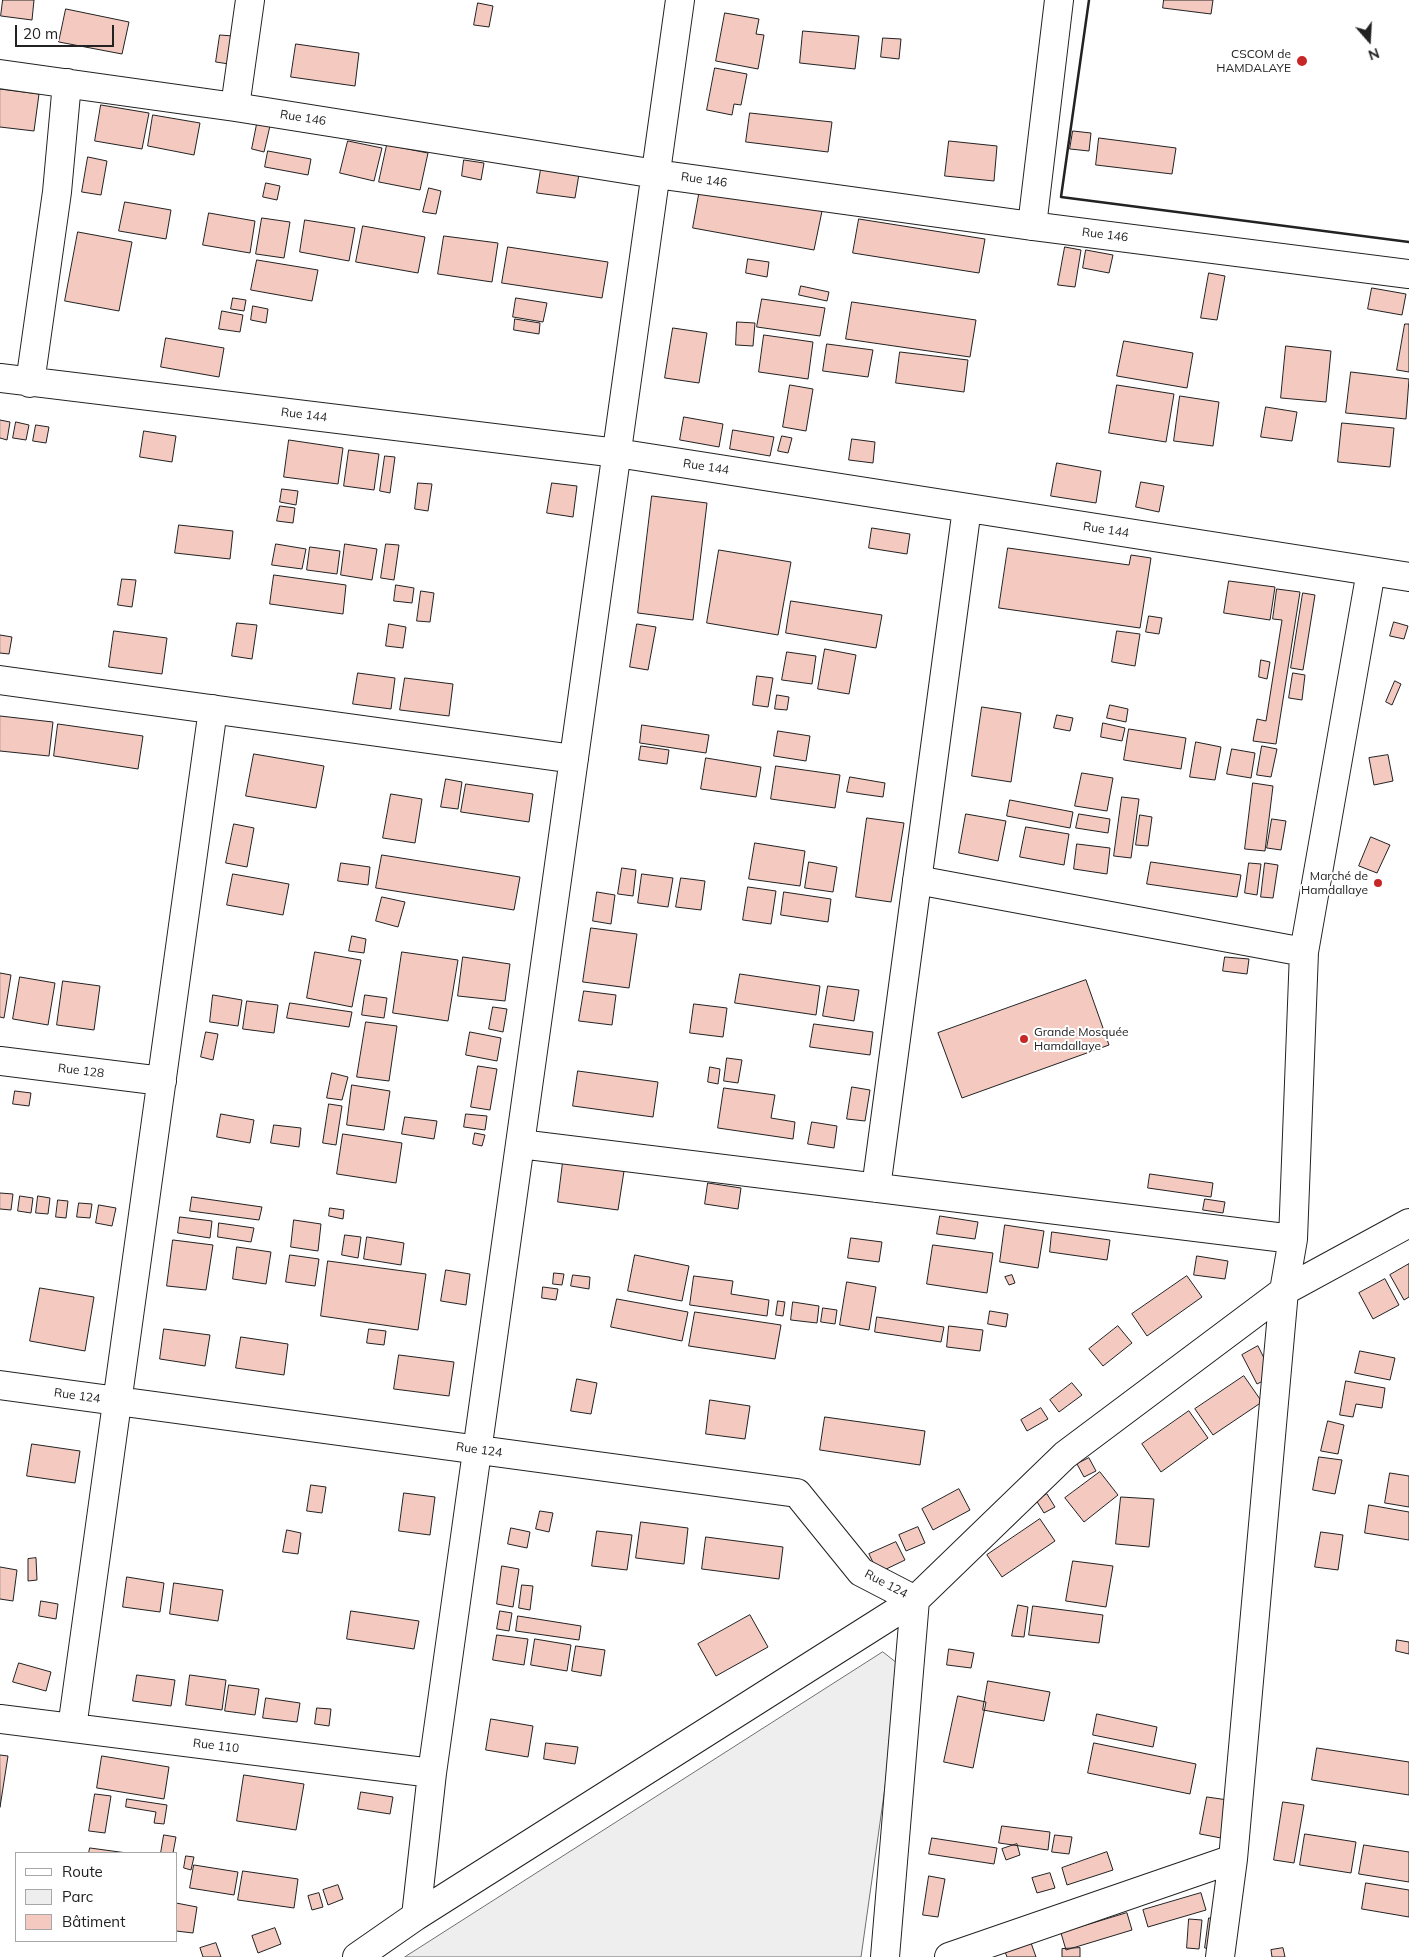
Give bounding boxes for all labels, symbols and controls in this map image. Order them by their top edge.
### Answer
scale bar [18,15,116,47]
north arrow [1344,15,1394,65]
text: 20 m [23,24,58,43]
text: N [1366,44,1382,64]
place label: CSCOM de HAMDALAYE [1216,47,1291,75]
marker: CSCOM de HAMDALAYE [1295,54,1309,68]
street label: Rue 146 [279,107,327,129]
street label: Rue 146 [680,170,728,190]
street label: Rue 146 [1081,225,1129,245]
street label: Rue 144 [280,405,328,425]
street label: Rue 144 [682,456,730,478]
street label: Rue 144 [1082,519,1130,541]
place label: Marché de Hamdallaye [1301,869,1368,897]
marker: Marché de Hamdallaye [1372,877,1384,889]
place label: Grande Mosquée Hamdallaye [1034,1025,1128,1053]
marker: Grande Mosquée Hamdallaye [1018,1033,1030,1045]
street label: Rue 128 [57,1061,105,1081]
street label: Rue 124 [53,1386,101,1406]
street label: Rue 124 [455,1440,503,1460]
street label: Rue 124 [862,1567,910,1601]
street label: Rue 110 [192,1736,240,1756]
legend [15,1852,178,1942]
text: Route [62,1862,103,1881]
text: Parc [62,1887,93,1906]
text: Bâtiment [62,1912,125,1931]

